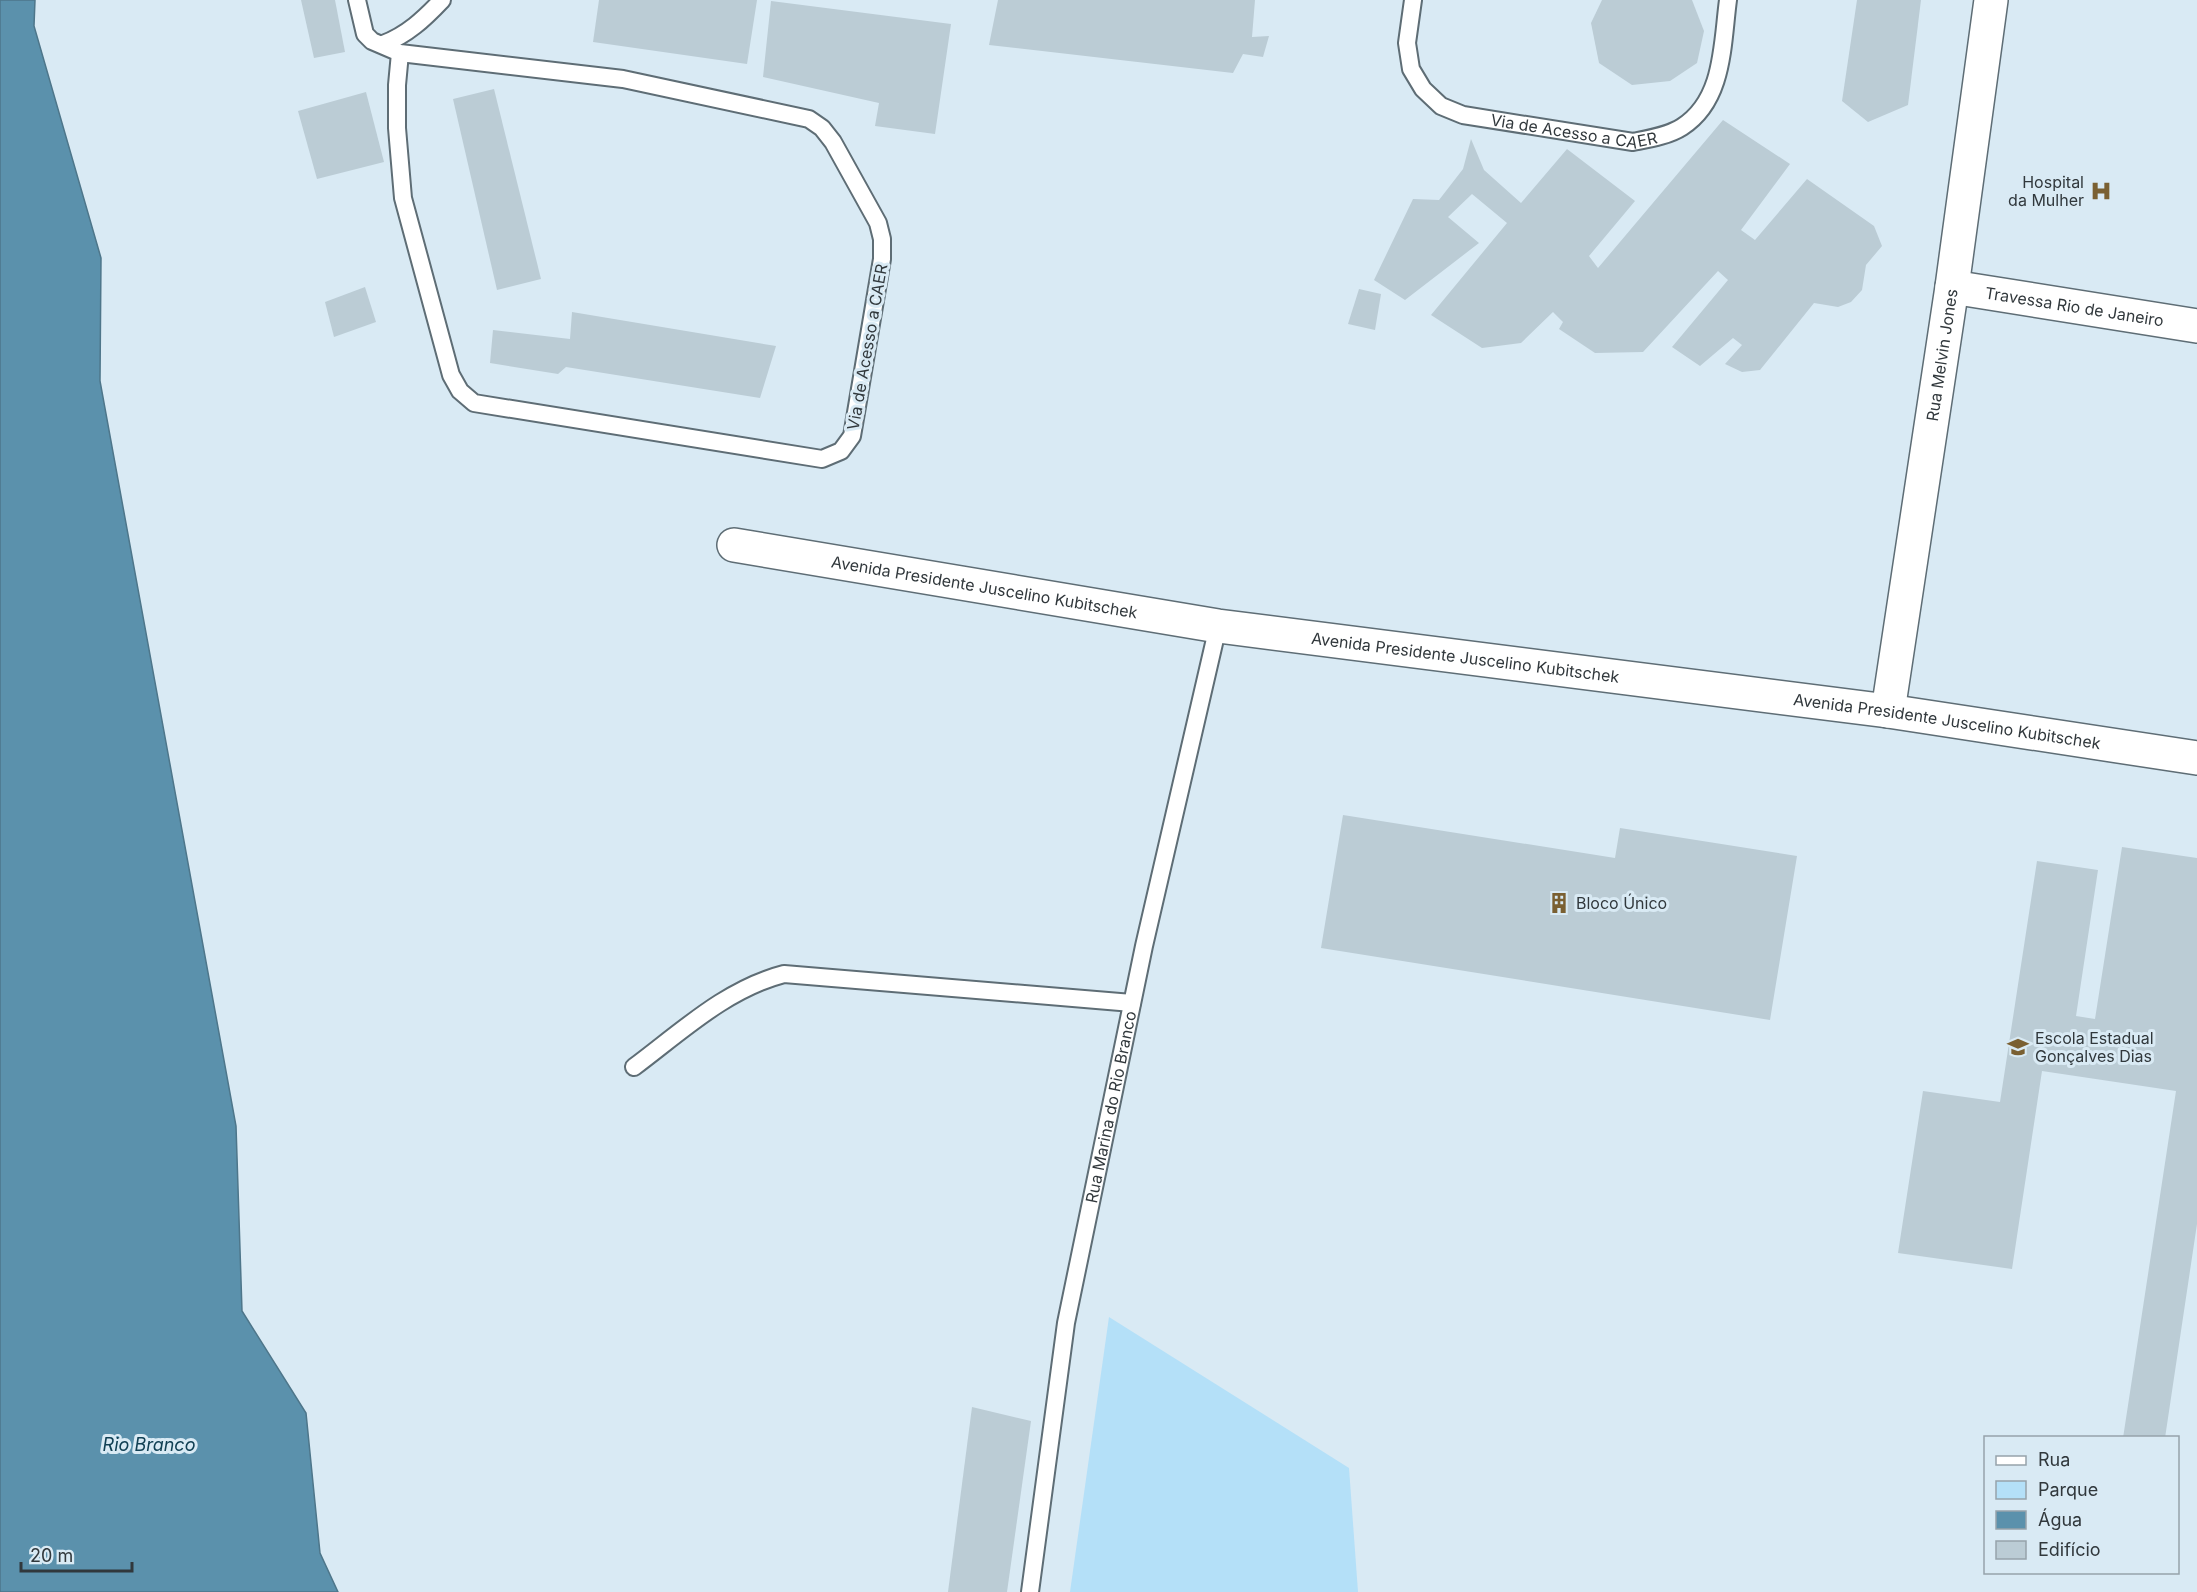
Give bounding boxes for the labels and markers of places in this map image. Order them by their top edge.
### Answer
place label: Hospital da Mulher [2008,172,2084,210]
hospital icon: Hospital da Mulher [2089,179,2113,203]
building icon: Bloco Único [1547,891,1571,915]
place label: Bloco Único [1576,893,1667,913]
place label: Escola Estadual Gonçalves Dias [2035,1028,2154,1066]
school or university icon: Escola Estadual Gonçalves Dias [2006,1035,2030,1059]

